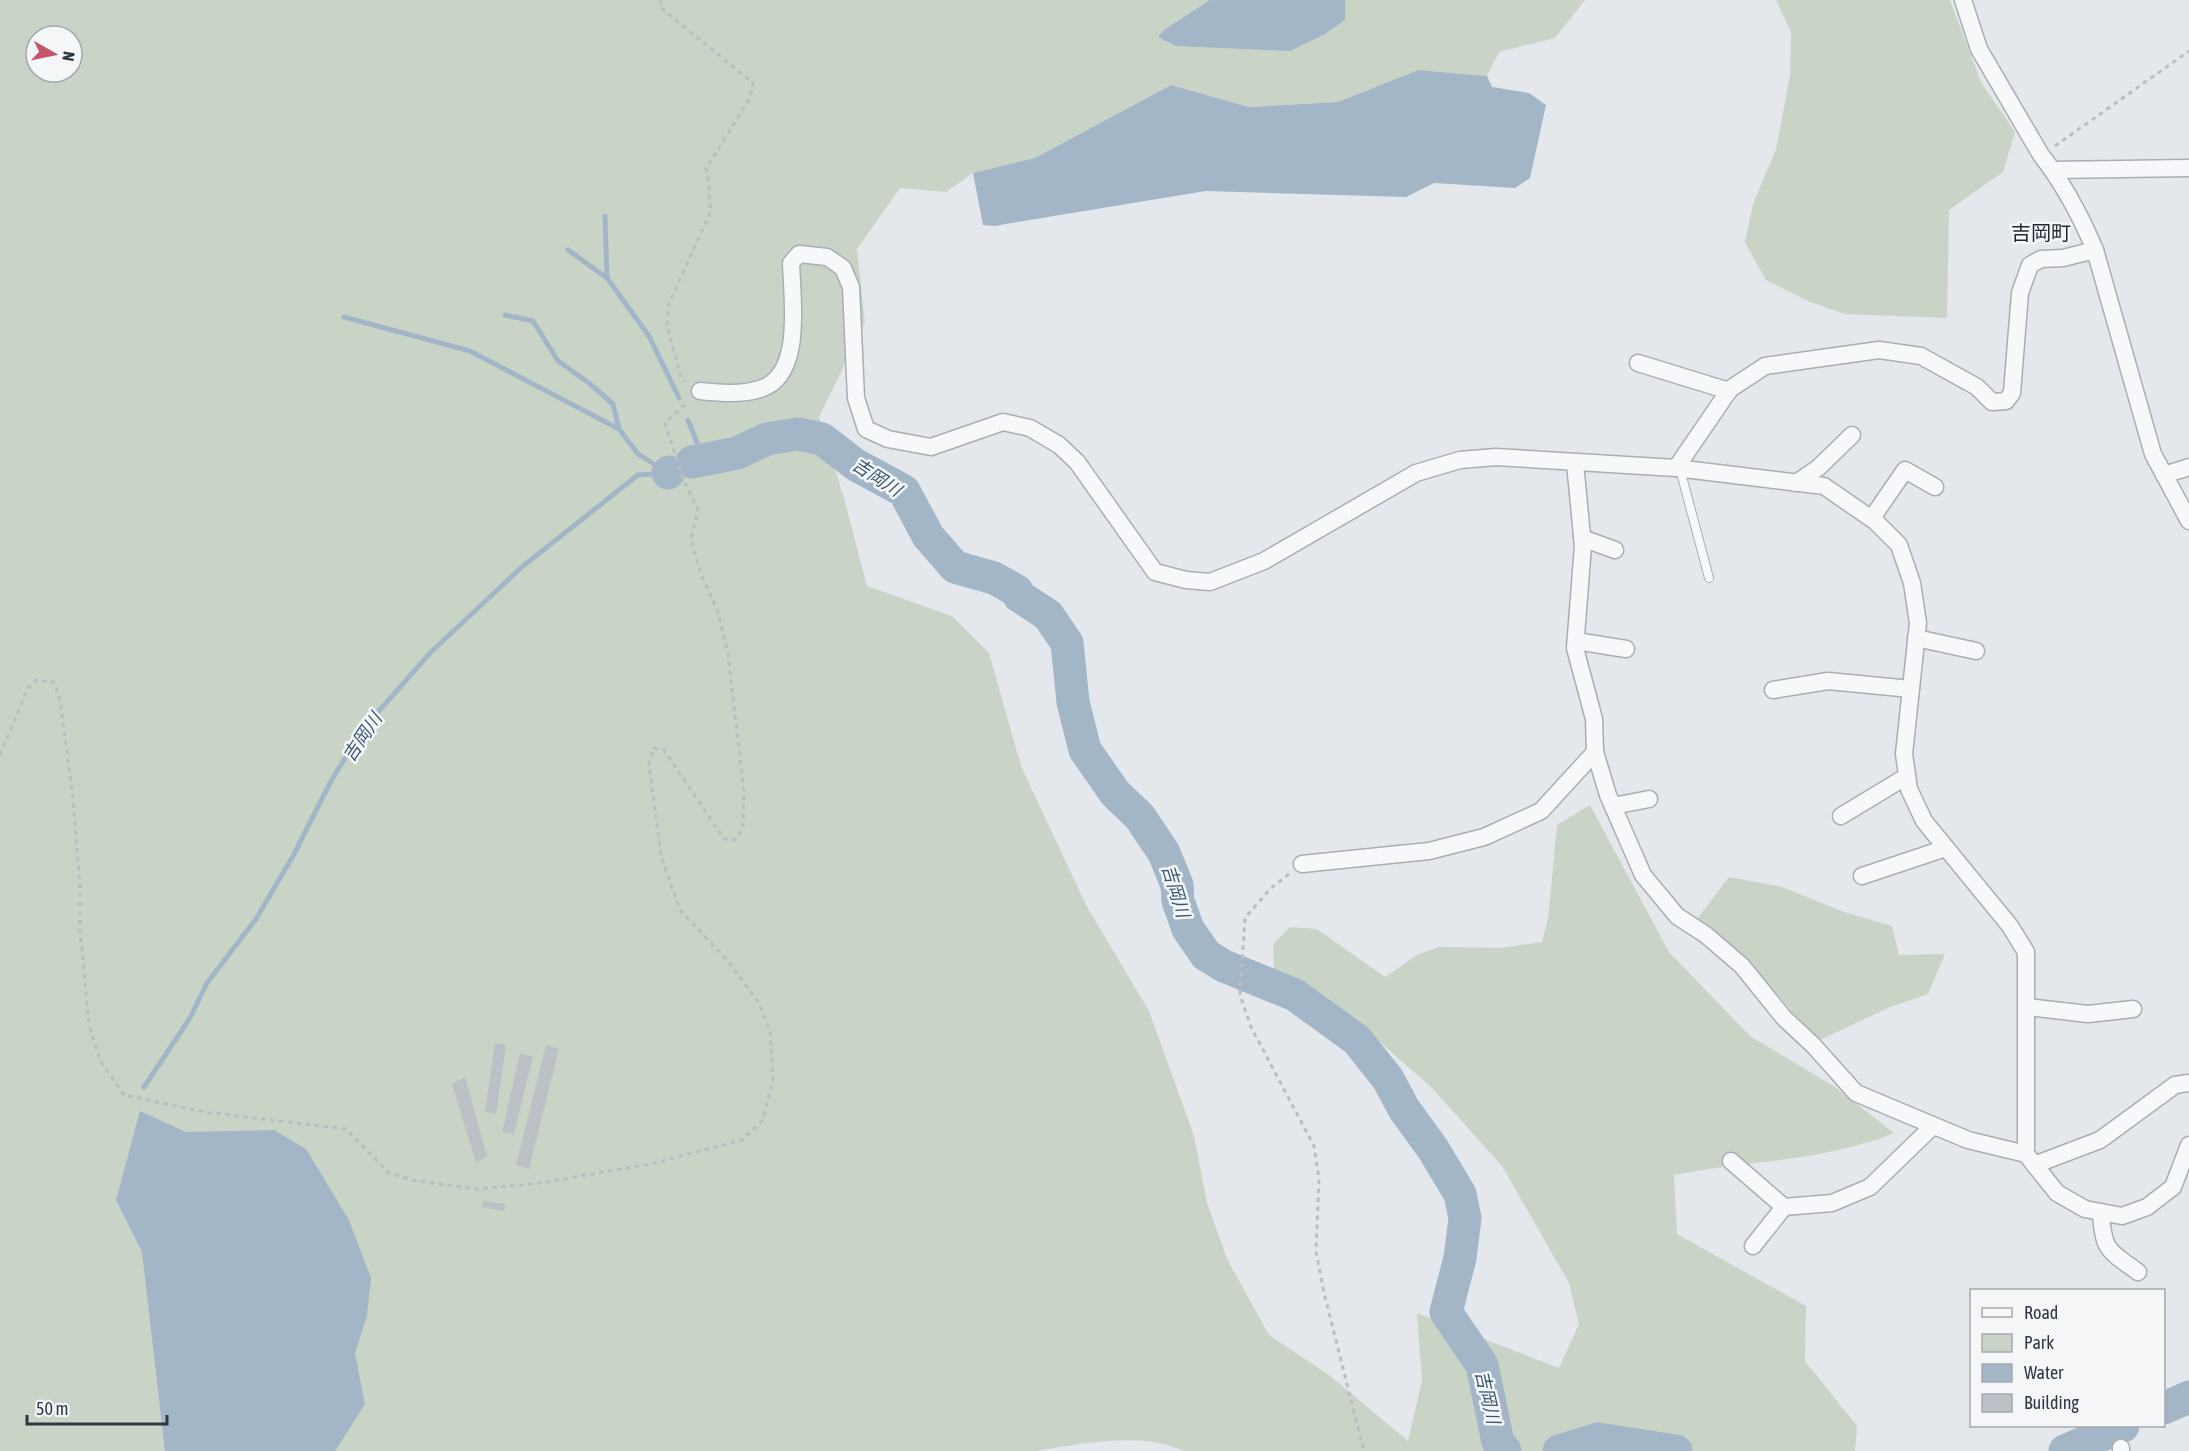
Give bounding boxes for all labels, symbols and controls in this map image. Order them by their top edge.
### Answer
north arrow [24,24,84,84]
text: N [59,50,78,62]
district label: 吉岡町 [2011,221,2071,244]
water label: 吉岡川 [849,453,907,502]
water label: 吉岡川 [338,707,387,765]
water label: 吉岡川 [1158,862,1195,922]
legend [1970,1289,2165,1427]
text: Road [2024,1302,2058,1323]
text: Park [2024,1332,2054,1353]
text: Water [2024,1362,2064,1383]
water label: 吉岡川 [1472,1368,1505,1428]
scale bar [27,1388,166,1426]
text: Building [2024,1392,2079,1413]
text: 50 m [36,1398,68,1419]

